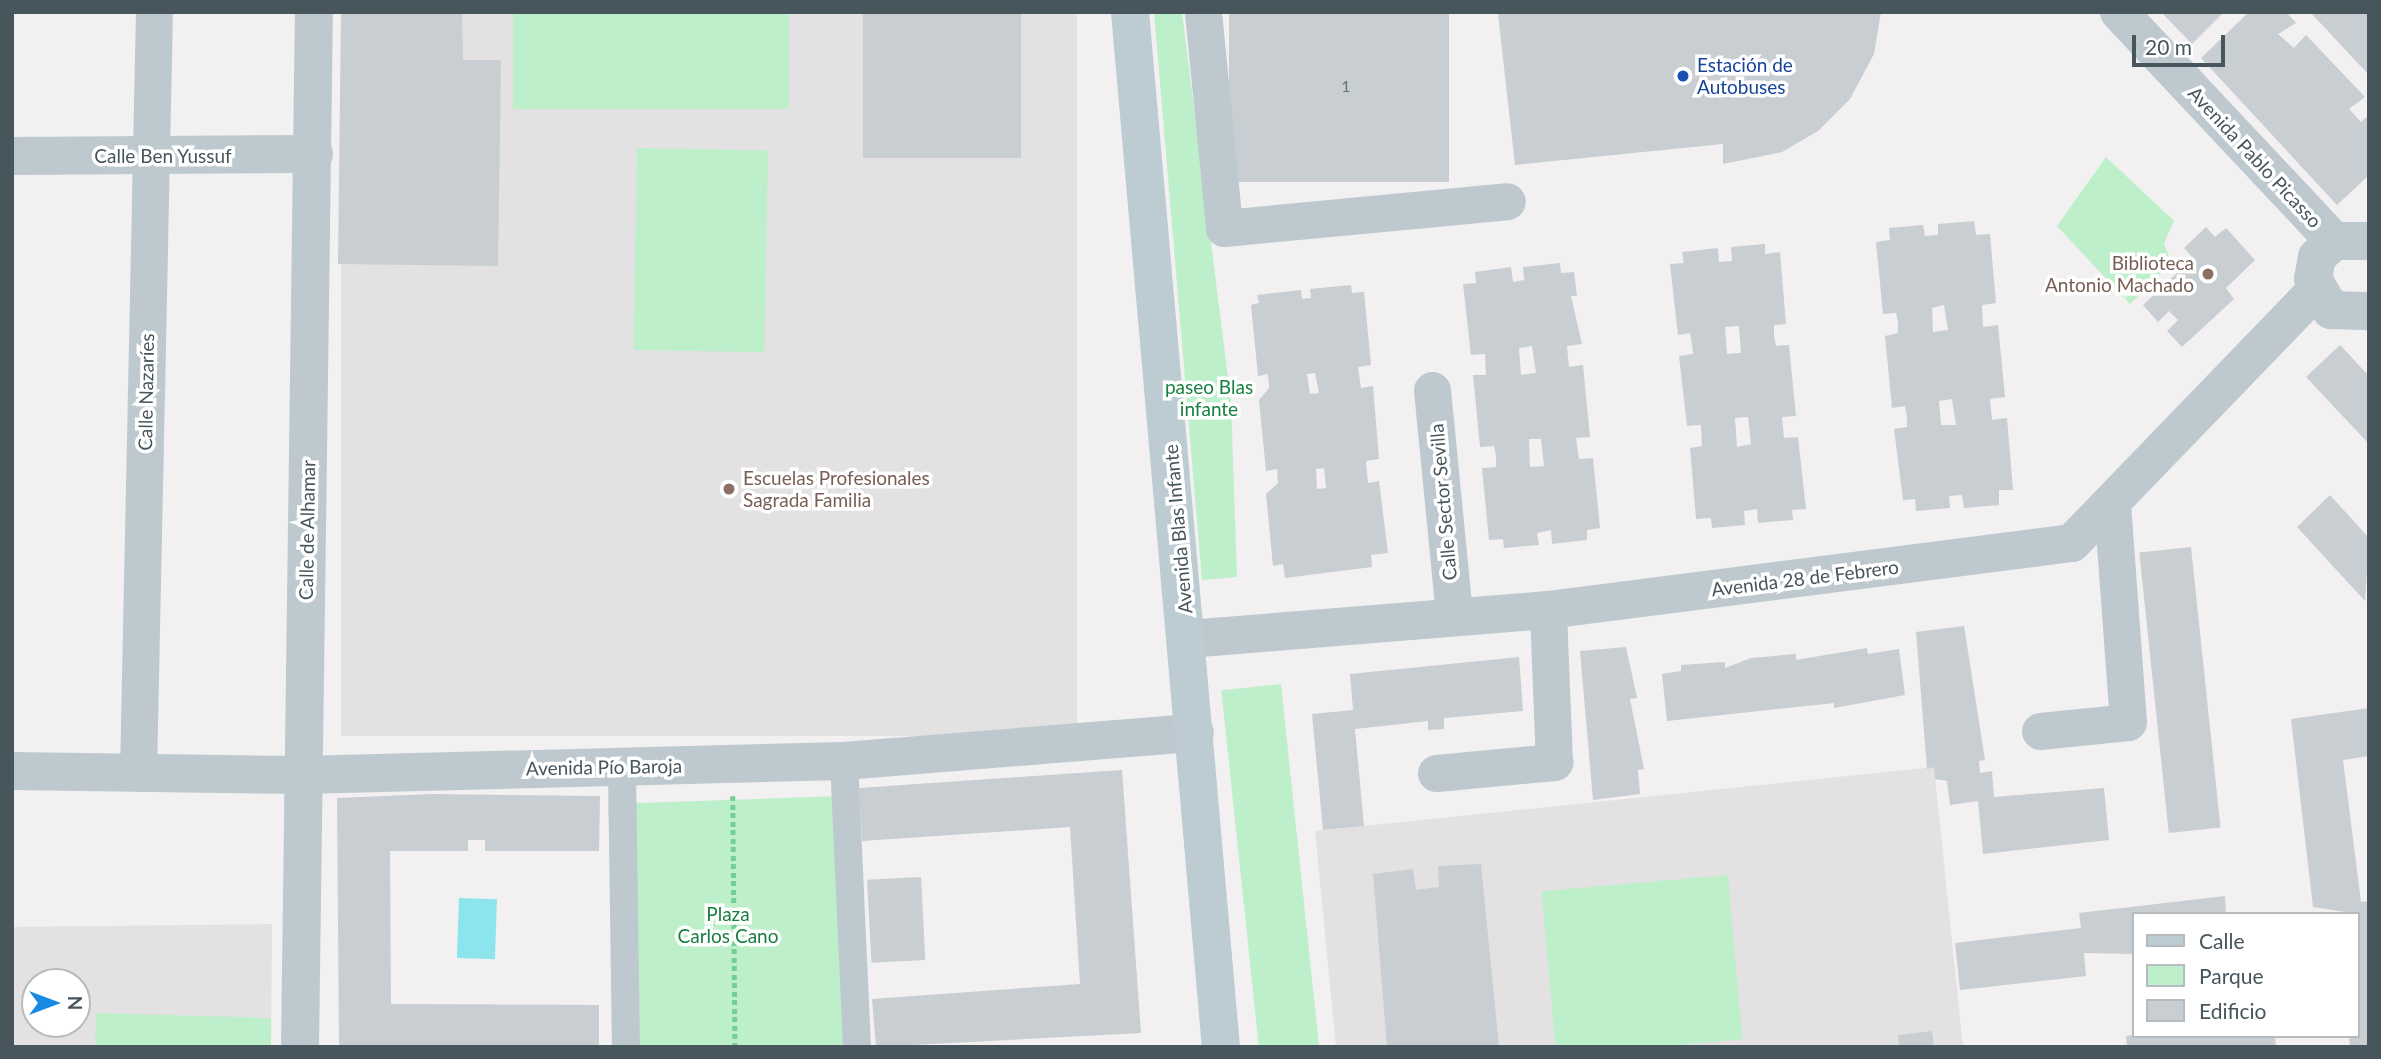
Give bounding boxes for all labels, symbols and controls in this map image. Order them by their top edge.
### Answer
scale bar [2136,21,2229,65]
text: 20 m [2145,34,2192,59]
place label: Estación de Autobuses [1697,54,1793,98]
marker: Estación de Autobuses [1675,68,1691,84]
house number: 1 [1341,76,1351,96]
street label: Avenida Pablo Picasso [2184,82,2326,232]
street label: Calle Ben Yussuf [94,145,232,167]
place label: Biblioteca Antonio Machado [2045,252,2194,296]
marker: Biblioteca Antonio Machado [2200,266,2216,282]
street label: Calle Nazaríes [134,333,158,451]
park label: paseo Blas infante [1165,376,1253,420]
street label: Calle Sector Sevilla [1425,423,1461,581]
street label: Avenida Blas Infante [1159,443,1197,615]
street label: Calle de Alhamar [294,459,320,601]
place label: Escuelas Profesionales Sagrada Familia [743,467,930,511]
marker: Escuelas Profesionales Sagrada Familia [721,481,737,497]
street label: Avenida 28 de Febrero [1710,555,1900,601]
street label: Avenida Pío Baroja [526,754,682,780]
park label: Plaza Carlos Cano [678,903,778,947]
legend [2132,912,2360,1038]
text: Calle [2199,928,2244,953]
text: Parque [2199,963,2264,988]
north arrow [21,968,91,1038]
text: N [64,996,87,1010]
text: Edificio [2199,998,2266,1023]

